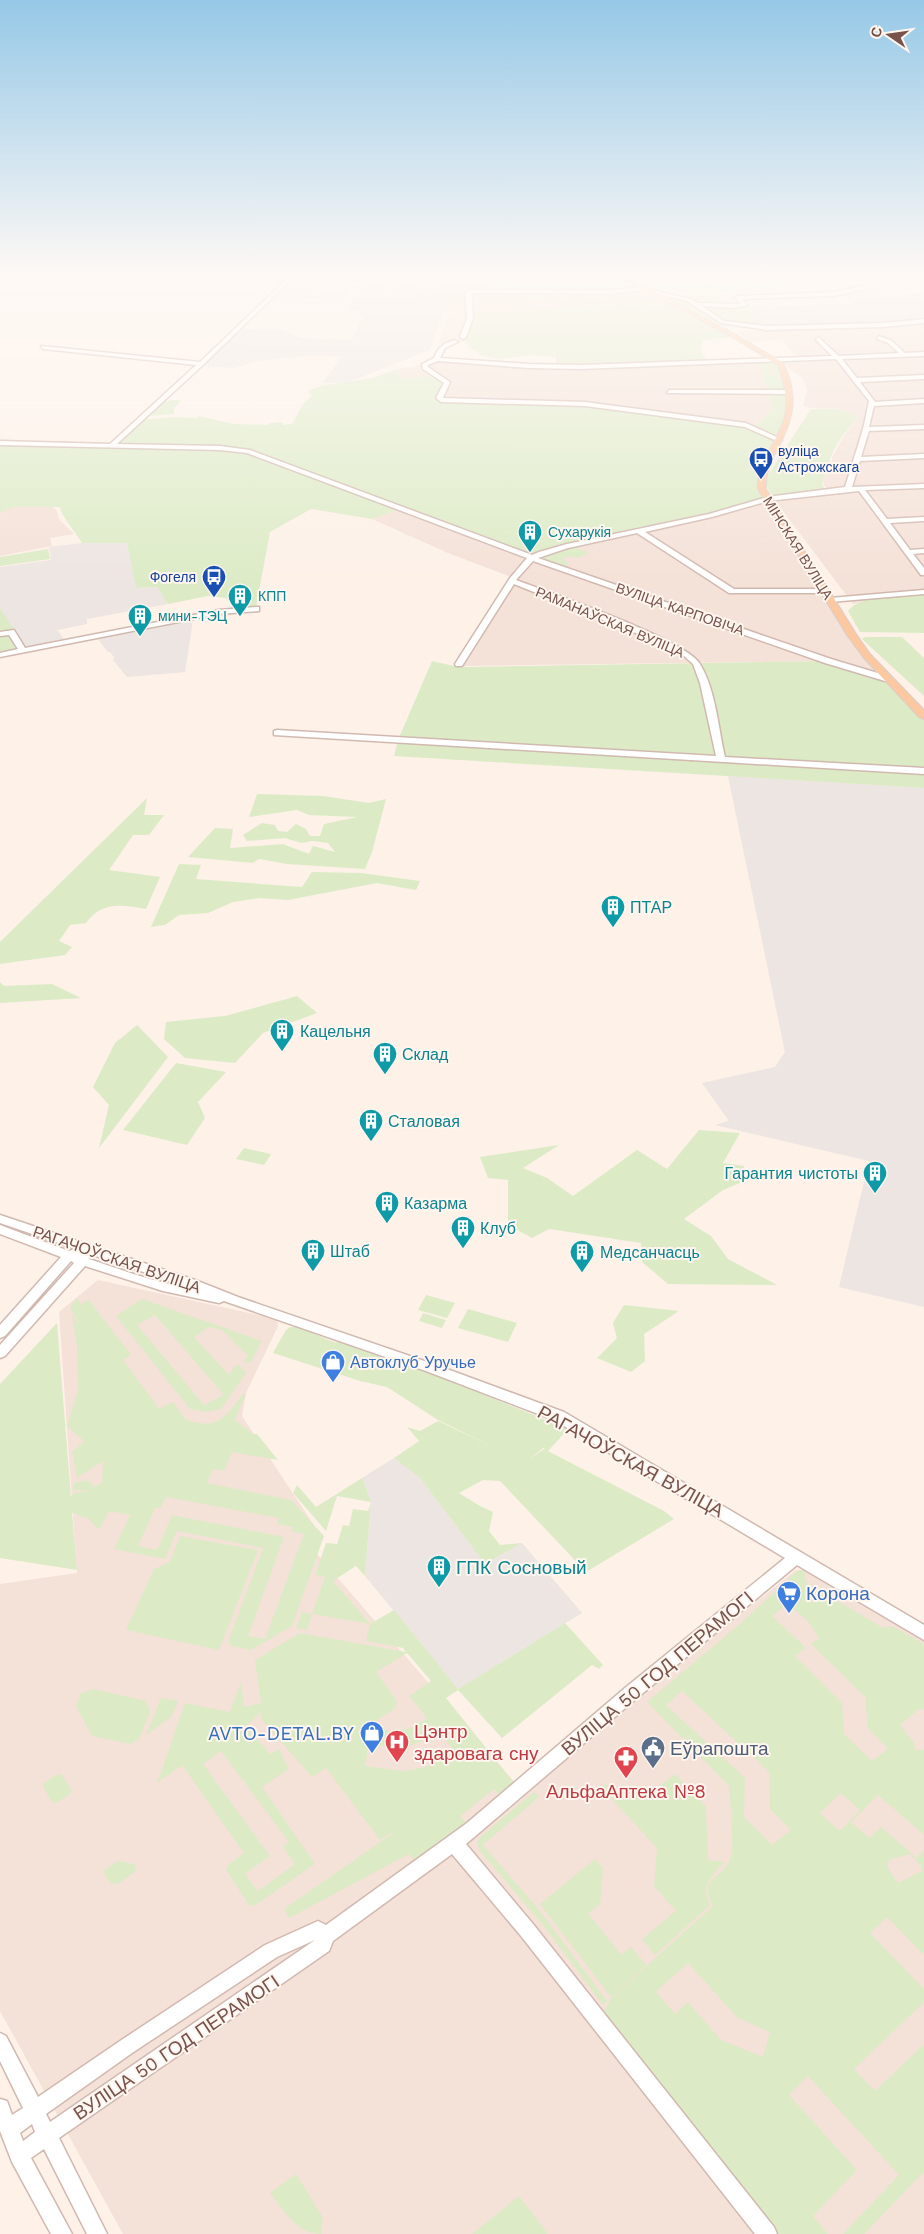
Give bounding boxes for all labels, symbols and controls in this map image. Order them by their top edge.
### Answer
north arrow [864,10,914,60]
text: С [867,25,885,39]
place label: вуліца Астрожскага [778,443,860,475]
bus stop icon: вуліца Астрожскага [748,446,774,480]
street label: МІНСКАЯ ВУЛІЦА [760,494,836,603]
building icon: Сухарукія [517,519,543,553]
place label: Сухарукія [548,524,611,540]
bus stop icon: Фогеля [201,564,227,598]
place label: Фогеля [150,569,196,585]
street label: ВУЛІЦА КАРПОВІЧА [614,580,747,639]
building icon: КПП [227,583,253,617]
street label: РАМАНАЎСКАЯ ВУЛІЦА [533,583,688,661]
place label: КПП [258,588,286,604]
building icon: мини-ТЭЦ [127,603,153,637]
place label: мини-ТЭЦ [158,608,228,624]
building icon: ПТАР [600,894,626,928]
place label: ПТАР [630,898,672,917]
building icon: Кацельня [269,1018,295,1052]
place label: Кацельня [300,1022,371,1041]
building icon: Склад [372,1041,398,1075]
place label: Склад [402,1045,449,1064]
building icon: Сталовая [358,1108,384,1142]
place label: Сталовая [388,1112,460,1131]
building icon: Гарантия чистоты [862,1160,888,1194]
place label: Гарантия чистоты [725,1164,858,1183]
building icon: Казарма [374,1190,400,1224]
place label: Казарма [404,1194,467,1213]
building icon: Клуб [450,1215,476,1249]
place label: Клуб [480,1219,516,1238]
street label: РАГАЧОЎСКАЯ ВУЛІЦА [30,1221,204,1297]
building icon: Штаб [300,1238,326,1272]
building icon: Медсанчасць [569,1239,595,1273]
place label: Штаб [330,1242,370,1261]
place label: Медсанчасць [600,1243,700,1262]
shop icon: Автоклуб Уручье [320,1349,346,1383]
place label: Автоклуб Уручье [350,1353,476,1372]
street label: РАГАЧОЎСКАЯ ВУЛІЦА [534,1401,728,1522]
building icon: ГПК Сосновый [426,1554,452,1588]
place label: ГПК Сосновый [456,1556,587,1579]
supermarket icon: Корона [776,1580,802,1614]
place label: Корона [806,1582,870,1605]
street label: ВУЛІЦА 50 ГОД ПЕРАМОГІ [557,1586,758,1760]
shop icon: AVTO-DETAL.BY [359,1720,385,1754]
place label: Цэнтр здаровага сну [414,1720,539,1765]
place label: AVTO-DETAL.BY [208,1722,354,1745]
hospital icon: Цэнтр здаровага сну [384,1729,410,1763]
public building icon: Еўрапошта [640,1735,666,1769]
place label: Еўрапошта [670,1737,769,1760]
pharmacy icon: АльфаАптека №8 [613,1745,639,1779]
place label: АльфаАптека №8 [546,1780,706,1803]
street label: ВУЛІЦА 50 ГОД ПЕРАМОГІ [69,1970,284,2125]

